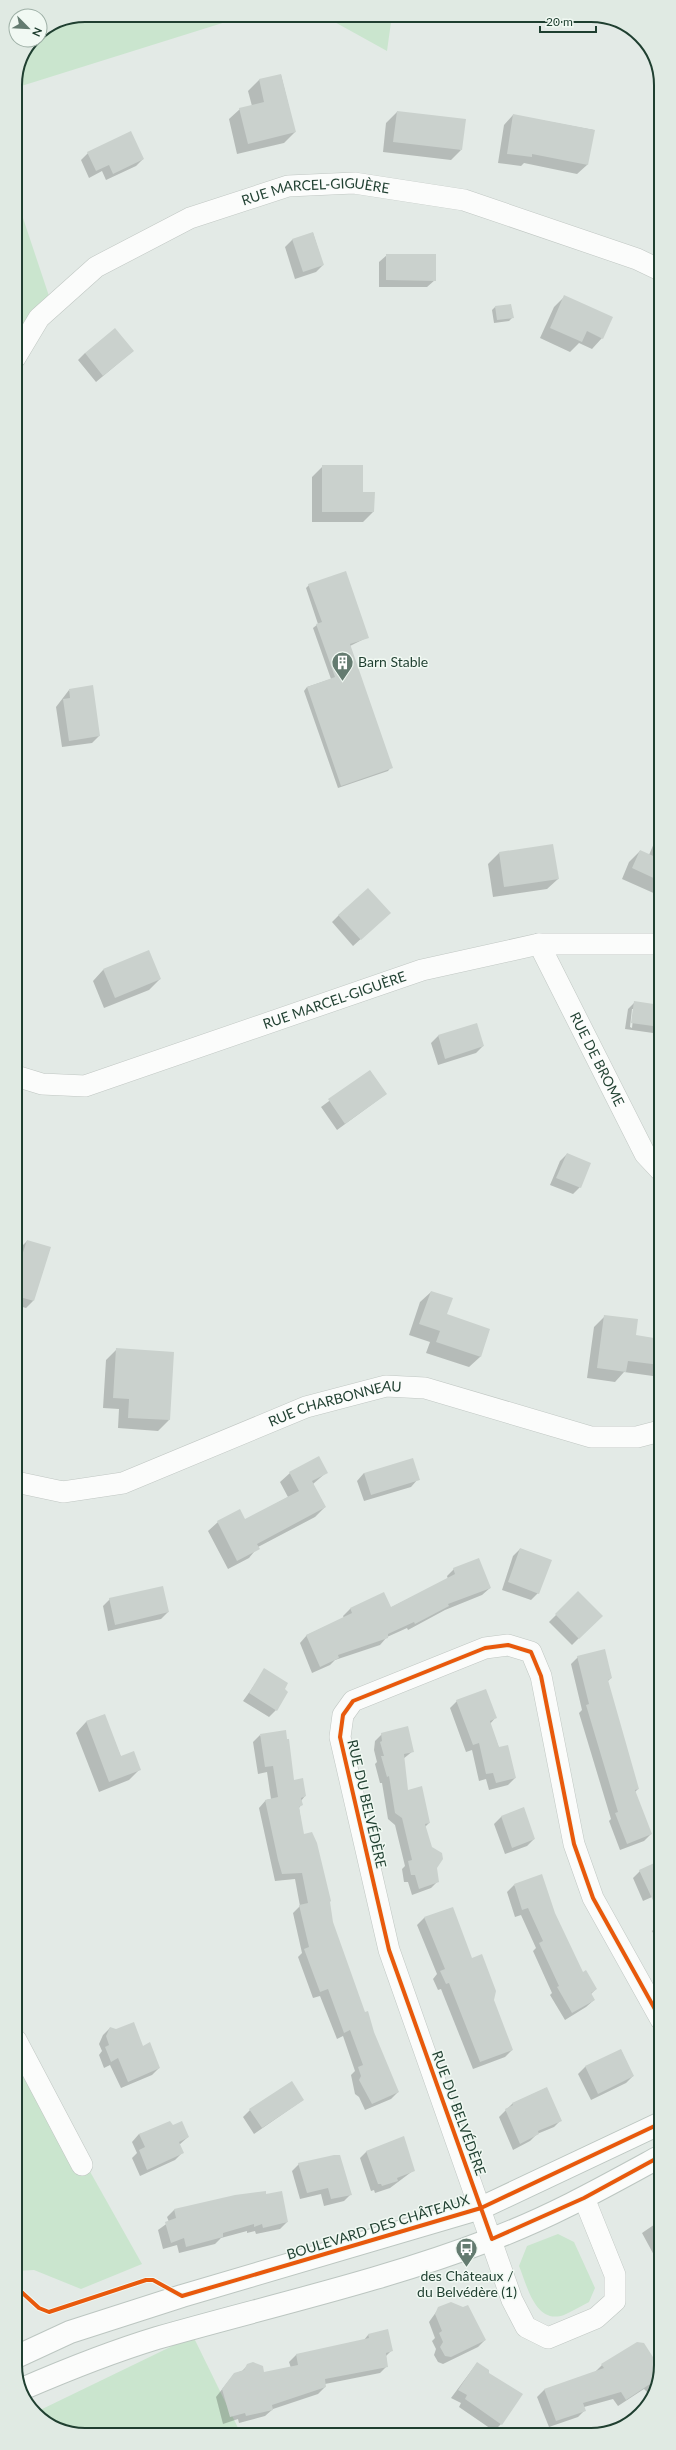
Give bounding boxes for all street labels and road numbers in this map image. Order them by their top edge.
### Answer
street label: RUE MARCEL-GIGUÈRE [239,174,391,209]
street label: RUE MARCEL-GIGUÈRE [260,967,408,1032]
street label: RUE DE BROME [567,1009,628,1109]
street label: RUE CHARBONNEAU [266,1377,402,1430]
street label: RUE DU BELVÉDÈRE [344,1738,391,1870]
street label: RUE DU BELVÉDÈRE [429,2048,490,2177]
street label: BOULEVARD DES CHÂTEAUX [284,2191,471,2262]

